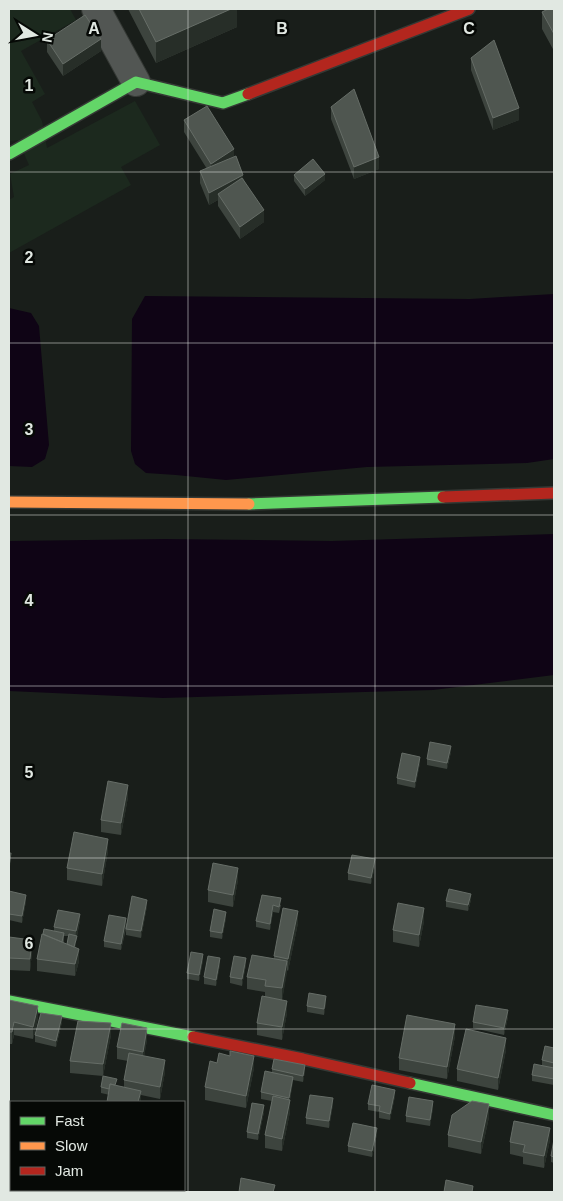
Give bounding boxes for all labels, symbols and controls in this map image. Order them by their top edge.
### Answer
north arrow [10,10,60,60]
text: A [88,20,100,37]
text: B [276,20,288,37]
text: C [463,20,475,37]
text: N [39,31,57,44]
text: 1 [25,77,34,94]
text: 2 [25,249,34,266]
text: 3 [25,421,34,438]
text: 4 [25,592,34,609]
text: 5 [25,764,34,781]
text: 6 [25,935,34,952]
legend [10,1101,185,1191]
text: Fast [55,1112,85,1129]
text: Slow [55,1137,88,1154]
text: Jam [55,1162,83,1179]

